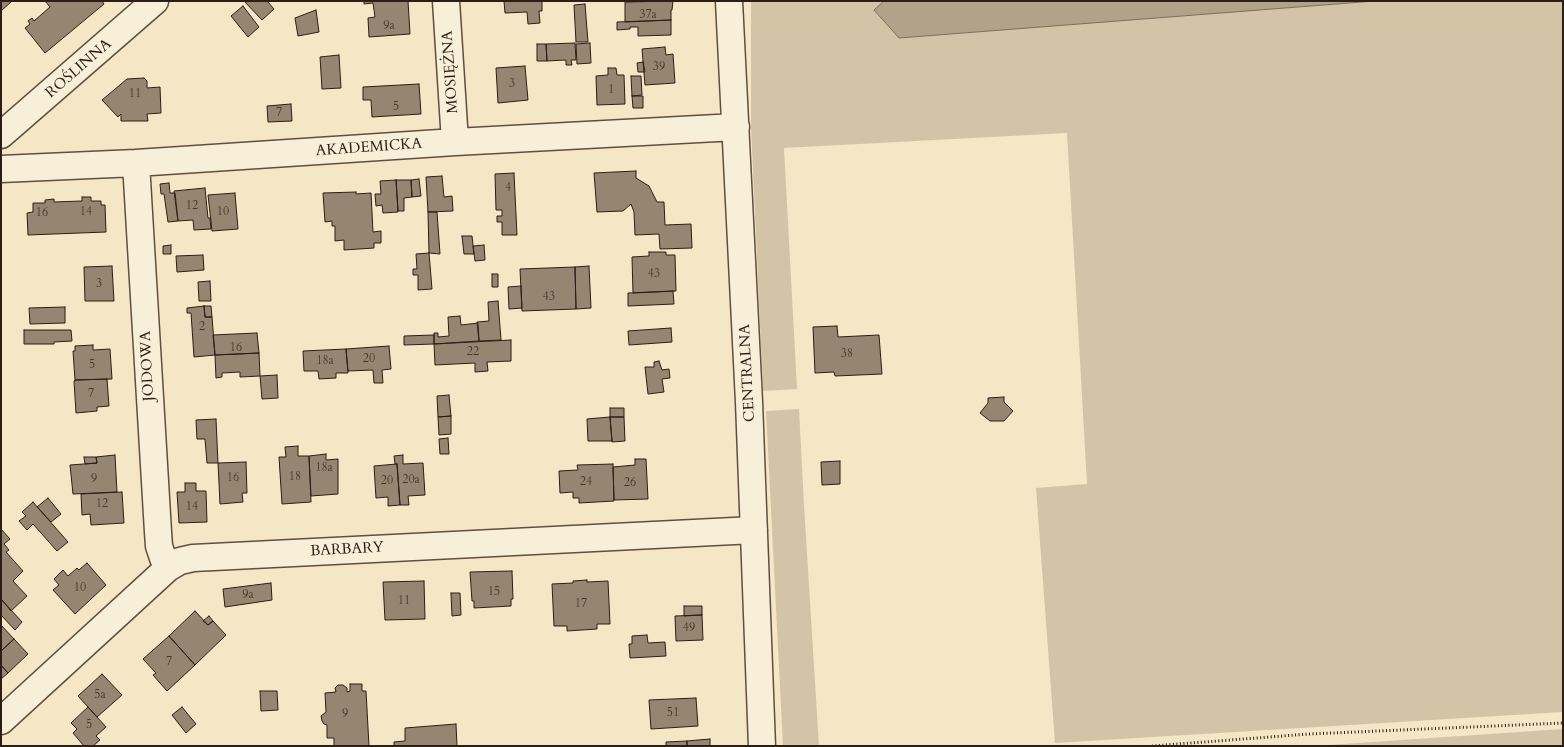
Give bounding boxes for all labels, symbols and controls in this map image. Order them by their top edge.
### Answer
house number: 37a [639,8,657,22]
house number: 9a [383,19,395,33]
street label: MOSIĘŻNA [439,30,463,114]
street label: ROŚLINNA [42,36,116,102]
house number: 39 [653,60,665,74]
house number: 3 [509,77,515,91]
house number: 1 [608,83,614,97]
house number: 11 [129,87,141,101]
house number: 5 [393,100,399,114]
house number: 7 [276,106,282,120]
street label: AKADEMICKA [315,135,423,161]
house number: 4 [505,181,511,195]
house number: 12 [186,199,198,213]
house number: 14 [80,205,92,219]
house number: 10 [217,205,229,219]
house number: 16 [36,206,48,220]
house number: 43 [648,267,660,281]
house number: 3 [96,277,102,291]
house number: 43 [543,290,555,304]
house number: 2 [199,320,205,334]
street label: CENTRALNA [736,324,760,422]
street label: JODOWA [137,330,159,402]
house number: 16 [230,341,242,355]
house number: 22 [467,345,479,359]
house number: 38 [841,347,853,361]
house number: 20 [363,352,375,366]
house number: 18a [316,354,334,368]
house number: 5 [89,358,95,372]
house number: 7 [88,387,94,401]
house number: 18a [315,461,333,475]
house number: 18 [289,470,301,484]
house number: 16 [227,471,239,485]
house number: 9 [91,472,97,486]
house number: 20a [402,473,420,487]
house number: 20 [381,474,393,488]
house number: 24 [580,475,592,489]
house number: 26 [624,476,636,490]
house number: 12 [96,497,108,511]
house number: 14 [186,500,198,514]
street label: BARBARY [310,539,384,561]
house number: 10 [74,581,86,595]
house number: 15 [488,585,500,599]
house number: 9a [242,588,254,602]
house number: 11 [398,594,410,608]
house number: 17 [575,597,587,611]
house number: 49 [683,621,695,635]
house number: 7 [166,655,172,669]
house number: 5a [94,688,106,702]
house number: 51 [667,706,679,720]
house number: 9 [342,707,348,721]
house number: 5 [86,718,92,732]

